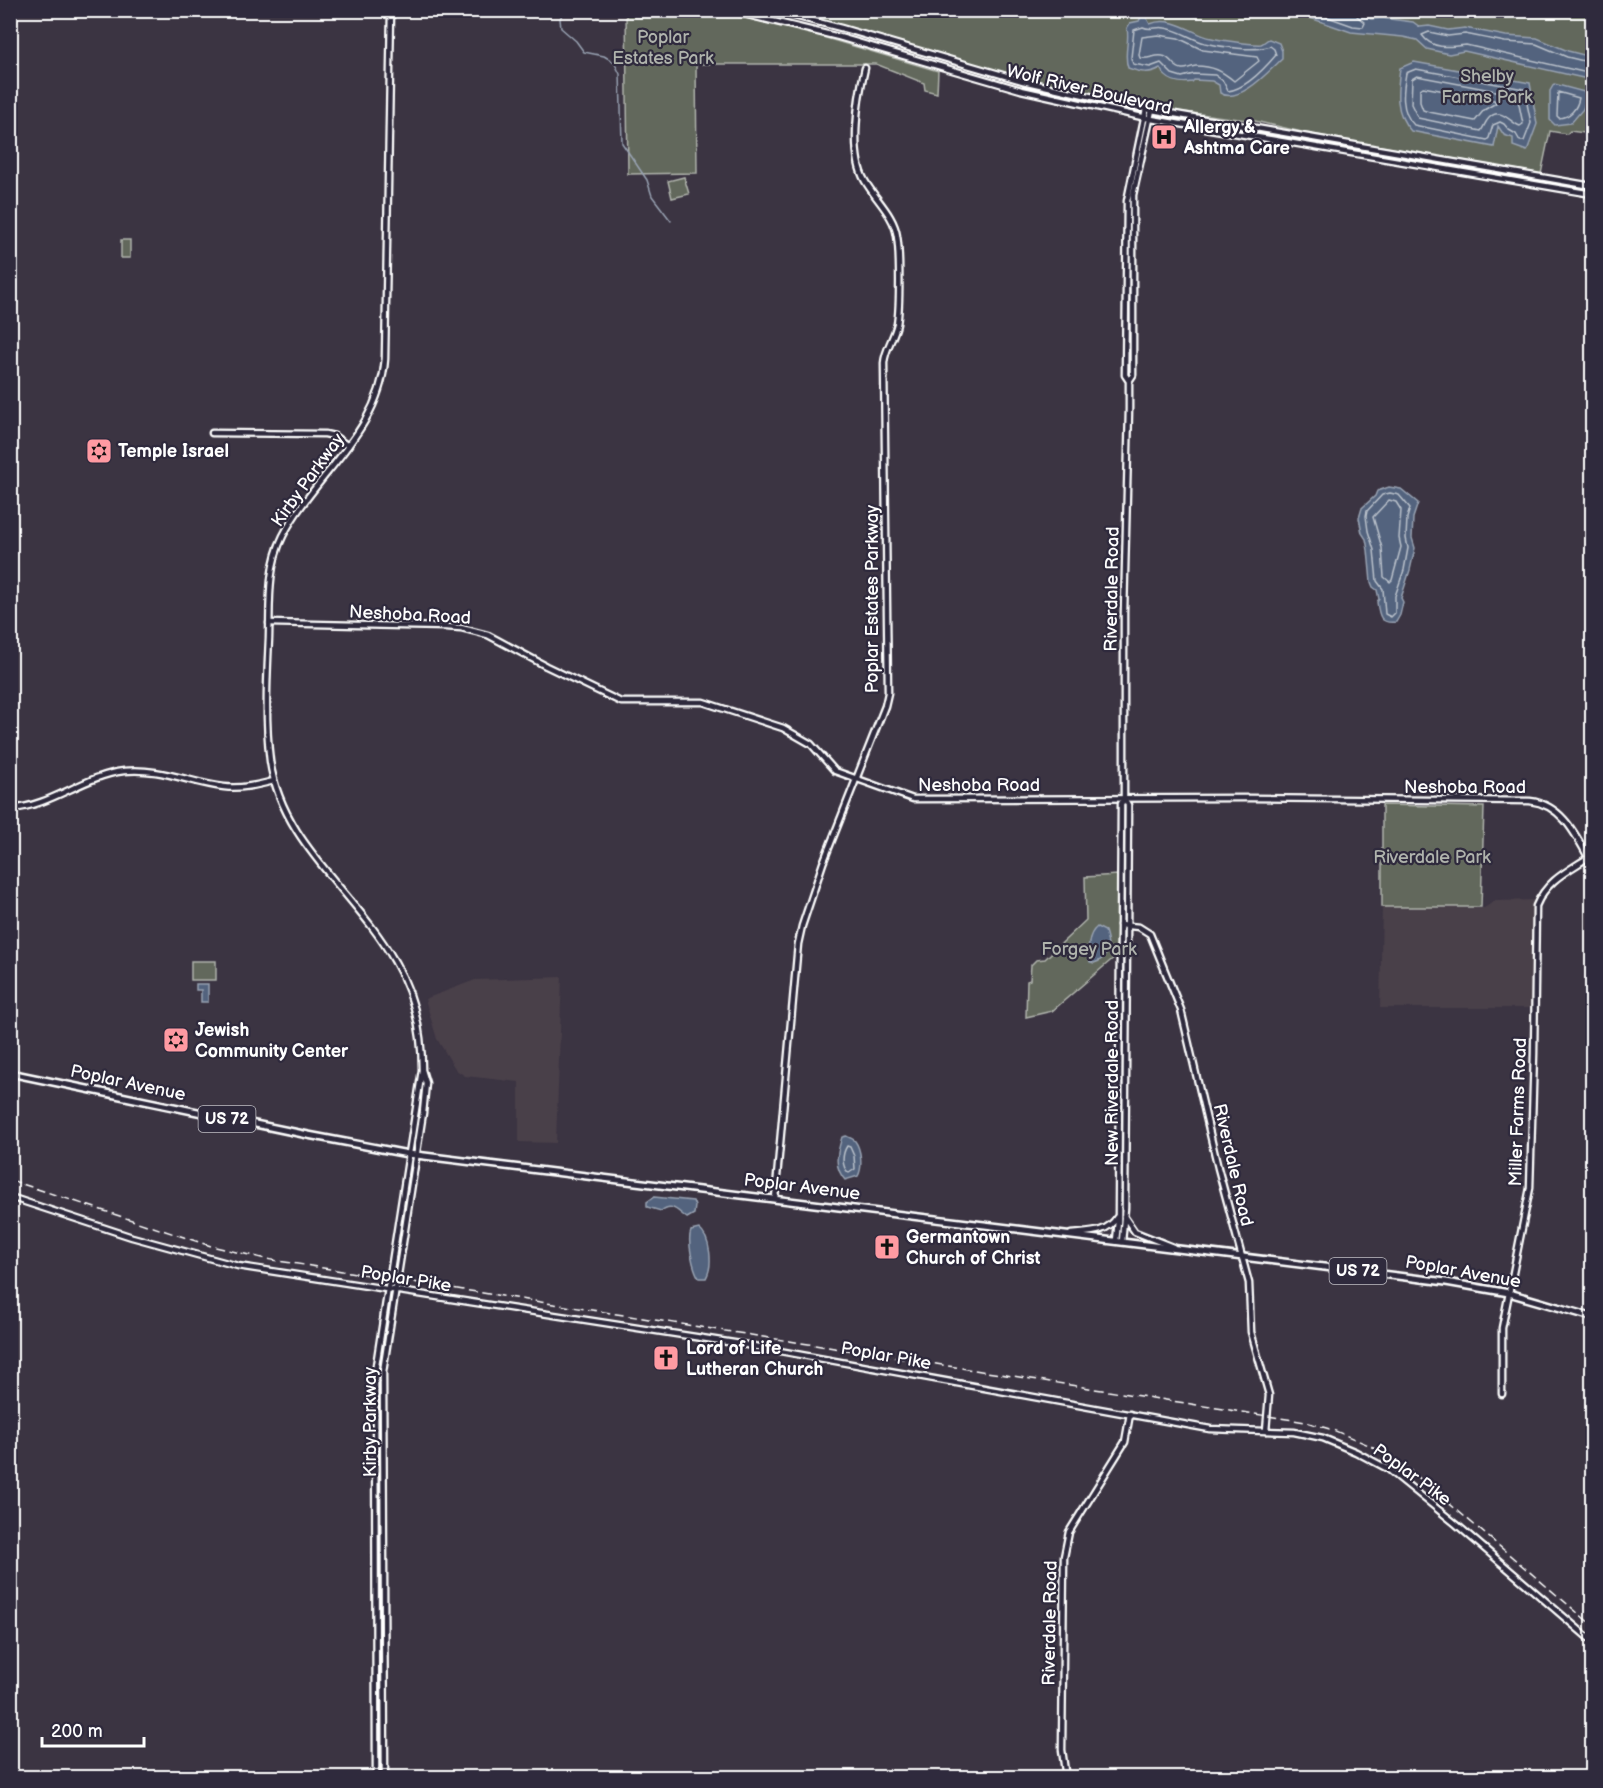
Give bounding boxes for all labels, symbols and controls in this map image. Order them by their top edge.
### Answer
park label: Poplar Estates Park [612,27,714,69]
street label: Wolf River Boulevard [1004,61,1174,119]
park label: Shelby Farms Park [1441,66,1533,108]
place label: Allergy & Ashtma Care [1183,117,1290,159]
hospital icon: Allergy & Ashtma Care [1149,122,1179,152]
street label: Kirby Parkway [267,428,349,531]
synagogue icon: Temple Israel [84,436,114,466]
place label: Temple Israel [118,441,229,462]
street label: Poplar Estates Parkway [862,504,883,693]
street label: Riverdale Road [1100,526,1124,652]
street label: Neshoba Road [349,601,471,629]
street label: Neshoba Road [918,775,1040,796]
street label: Neshoba Road [1404,777,1526,798]
park label: Riverdale Park [1373,847,1491,868]
park label: Forgey Park [1041,939,1137,960]
street label: New Riverdale Road [1102,1000,1123,1166]
place label: Jewish Community Center [195,1020,349,1062]
synagogue icon: Jewish Community Center [161,1025,191,1055]
street label: Miller Farms Road [1505,1037,1531,1187]
street label: Poplar Avenue [69,1061,188,1106]
street label: Riverdale Road [1209,1102,1257,1228]
road number: US 72 [198,1106,256,1132]
street label: Poplar Avenue [743,1169,862,1205]
place label: Germantown Church of Christ [906,1227,1041,1269]
church icon: Germantown Church of Christ [872,1232,902,1262]
street label: Poplar Avenue [1404,1251,1523,1293]
road number: US 72 [1330,1258,1386,1284]
street label: Poplar Pike [359,1261,453,1297]
place label: Lord of Life Lutheran Church [686,1338,823,1380]
street label: Poplar Pike [839,1338,933,1374]
church icon: Lord of Life Lutheran Church [651,1343,681,1373]
street label: Kirby Parkway [360,1366,381,1477]
street label: Poplar Pike [1369,1440,1455,1511]
street label: Riverdale Road [1038,1560,1062,1686]
scale bar [42,1710,144,1748]
text: 200 m [51,1721,103,1742]

